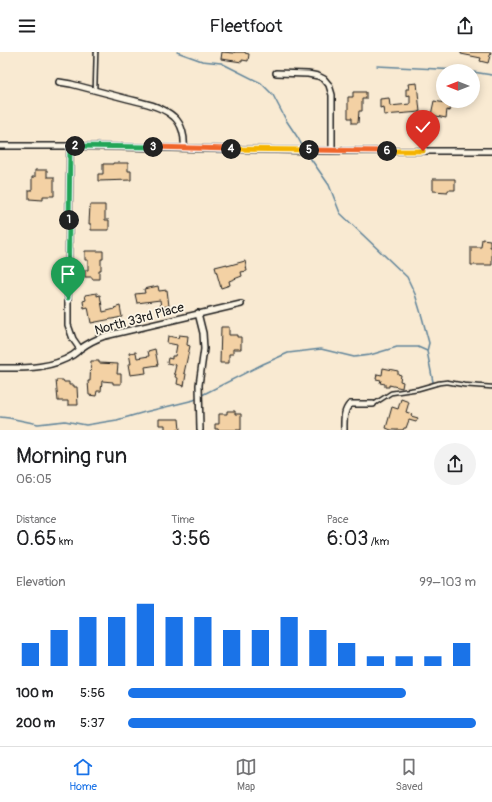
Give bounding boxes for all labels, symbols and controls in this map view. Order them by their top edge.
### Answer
icon: menu [16,15,38,37]
text: Fleetfoot [210,15,282,38]
icon: share [454,15,476,37]
north arrow [436,64,480,108]
map controls [436,64,480,108]
pin [406,110,440,151]
icon: check [412,116,434,138]
pin: 2 [65,136,85,156]
pin: 3 [143,137,163,157]
text: 2 [72,139,78,152]
pin: 4 [221,139,241,159]
text: 3 [150,140,156,153]
pin: 5 [299,140,319,160]
pin: 6 [377,141,397,161]
text: 4 [228,142,234,155]
text: 5 [306,143,312,156]
text: 6 [384,144,390,157]
pin: 1 [59,210,79,230]
text: 1 [67,213,71,226]
pin [51,257,85,298]
icon: arrive [57,263,79,285]
street label: North 33rd Place [93,299,186,339]
text: Morning run [16,442,127,470]
button: share [434,443,476,485]
text: 06:05 [16,471,52,487]
text: Distance [16,513,56,526]
text: Time [171,513,194,526]
text: Pace [327,513,348,526]
text: 0.65 [16,526,57,551]
text: 3:56 [171,526,210,551]
text: 6:03 [327,526,368,551]
text: km [57,535,73,548]
text: /km [368,535,389,548]
text: Elevation [16,574,66,590]
text: 99–103 m [419,574,476,590]
text: 100 m [16,685,53,701]
text: 5:56 [80,685,105,701]
text: 200 m [16,715,55,731]
text: 5:37 [80,715,105,731]
tab: Home [69,756,97,793]
tab: Map [235,756,257,793]
tab: Saved [396,756,423,793]

